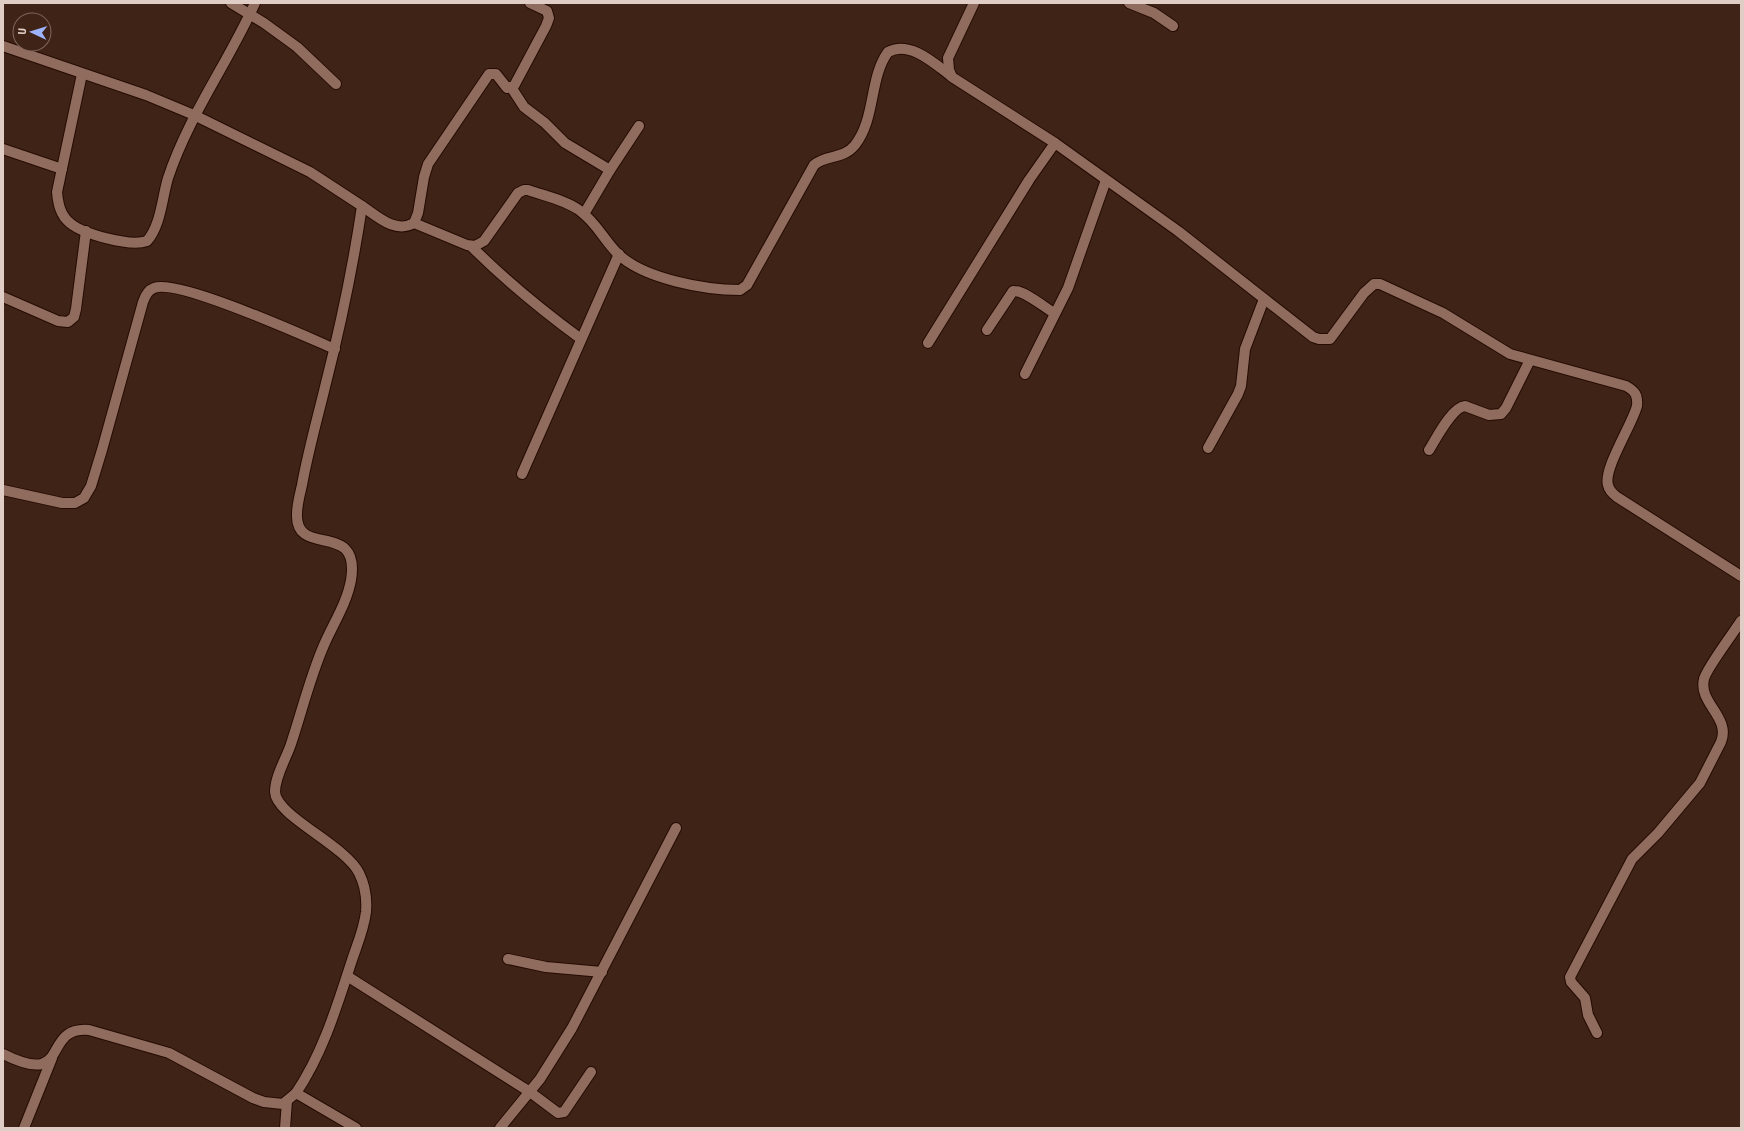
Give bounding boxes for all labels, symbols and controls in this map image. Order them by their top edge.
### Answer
north arrow [12,12,52,52]
text: U [16,28,29,35]

